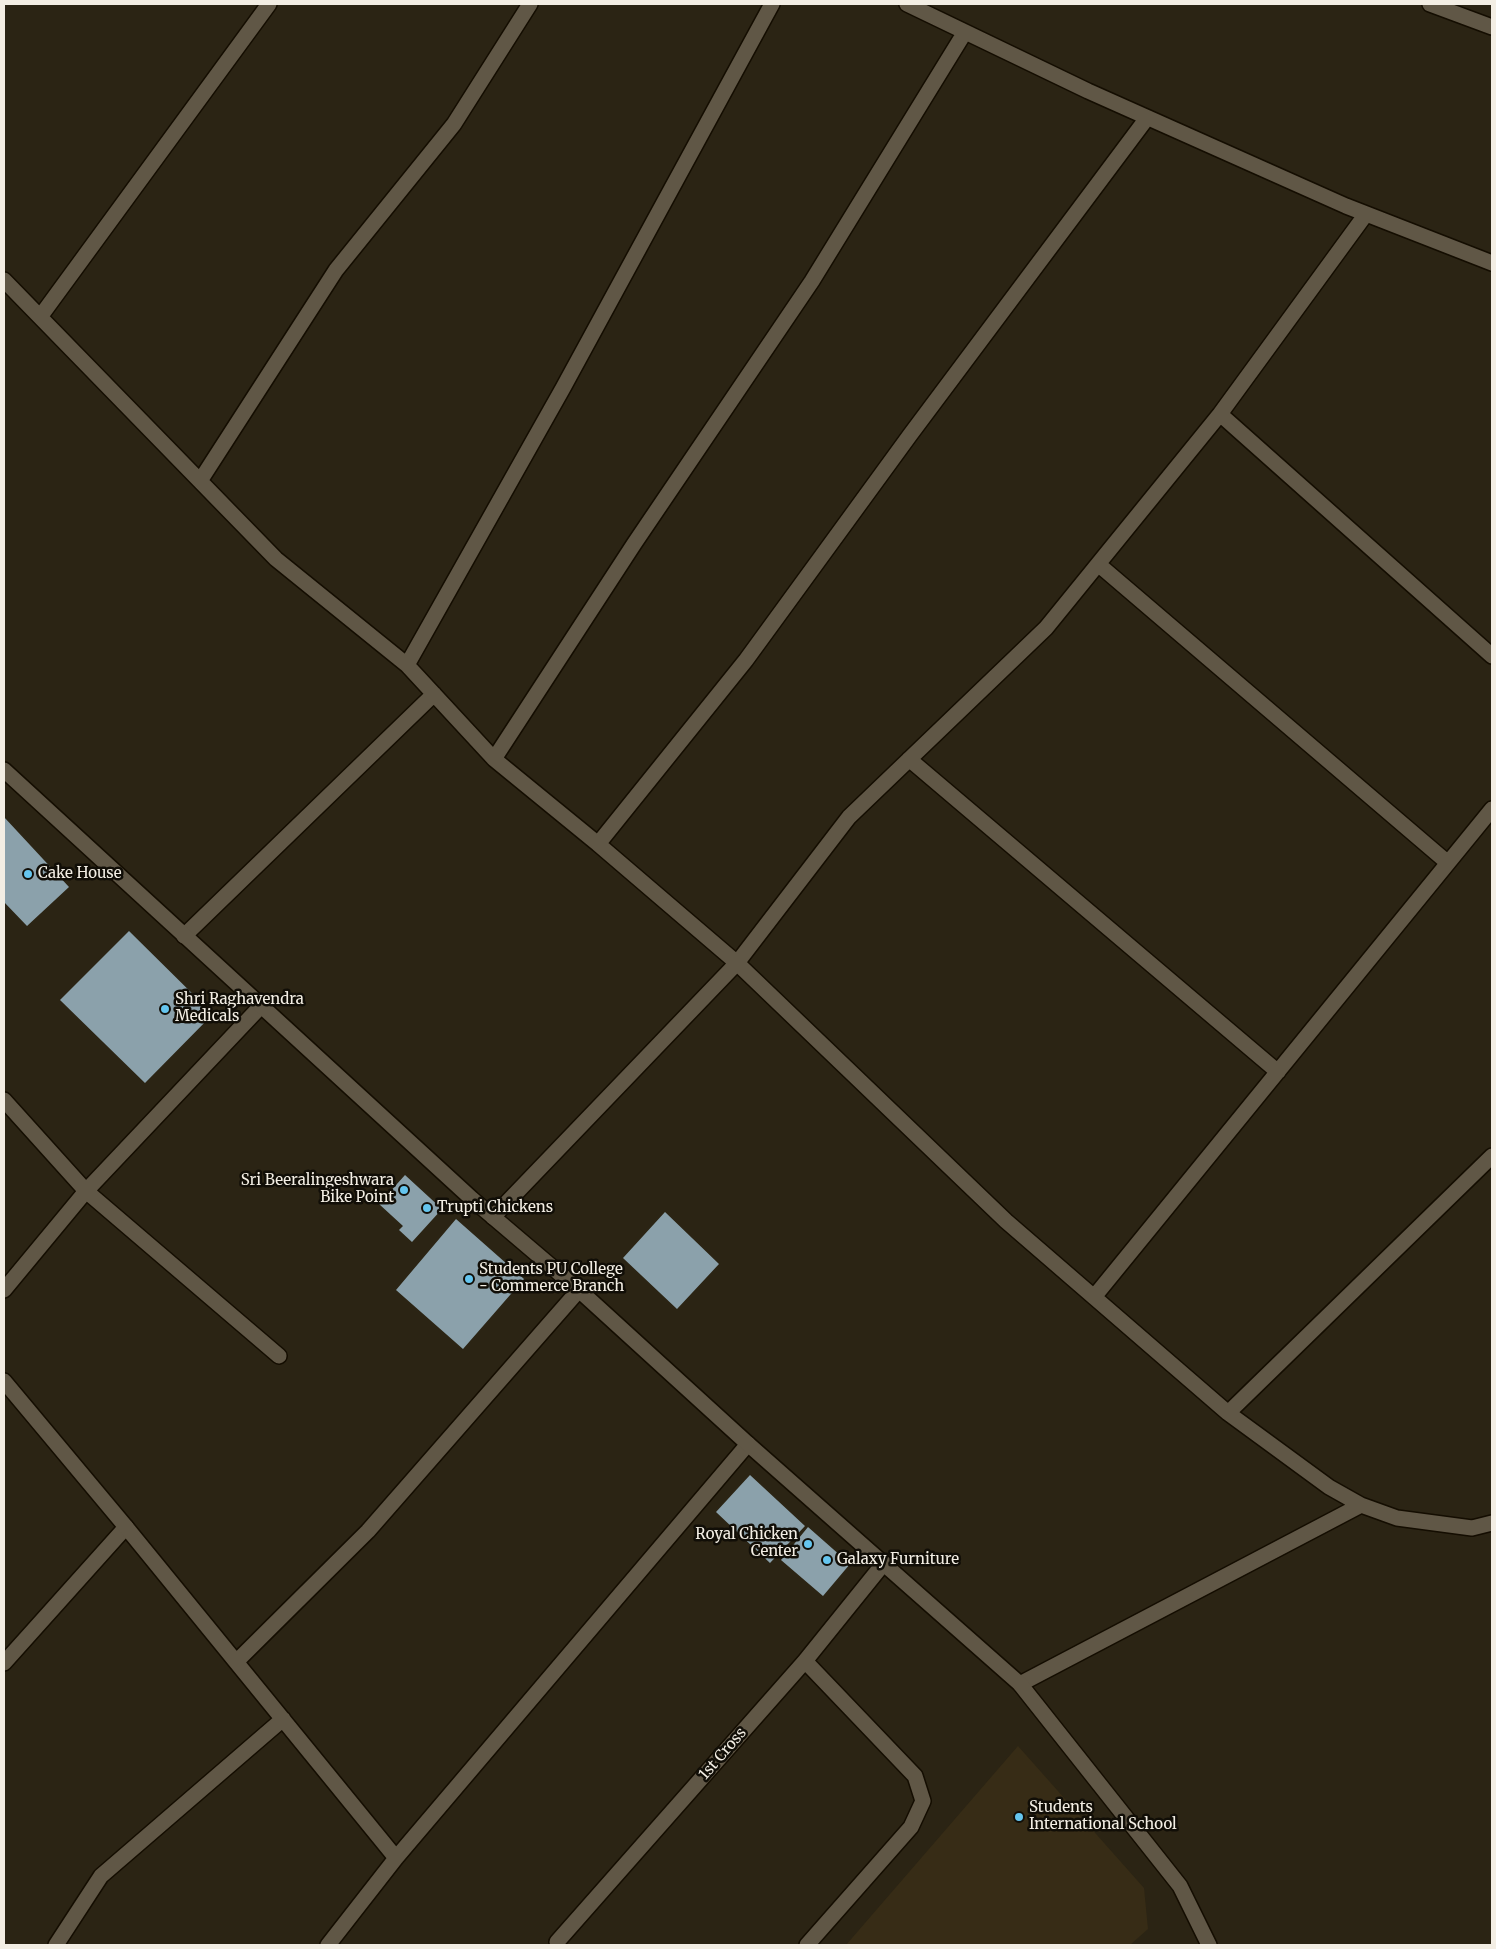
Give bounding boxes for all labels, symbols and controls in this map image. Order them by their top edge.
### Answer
place label: Cake House [38,865,122,883]
marker: Cake House [22,868,34,880]
place label: Shri Raghavendra Medicals [175,991,304,1026]
marker: Shri Raghavendra Medicals [159,1003,171,1015]
place label: Sri Beeralingeshwara Bike Point [241,1172,394,1207]
marker: Sri Beeralingeshwara Bike Point [398,1184,410,1196]
place label: Trupti Chickens [437,1199,553,1217]
marker: Trupti Chickens [421,1202,433,1214]
place label: Students PU College - Commerce Branch [479,1261,624,1296]
marker: Students PU College - Commerce Branch [463,1273,475,1285]
place label: Royal Chicken Center [695,1526,798,1561]
marker: Royal Chicken Center [802,1538,814,1550]
place label: Galaxy Furniture [837,1551,959,1569]
marker: Galaxy Furniture [821,1554,833,1566]
street label: 1st Cross [696,1724,750,1784]
place label: Students International School [1029,1799,1177,1834]
marker: Students International School [1013,1811,1025,1823]

